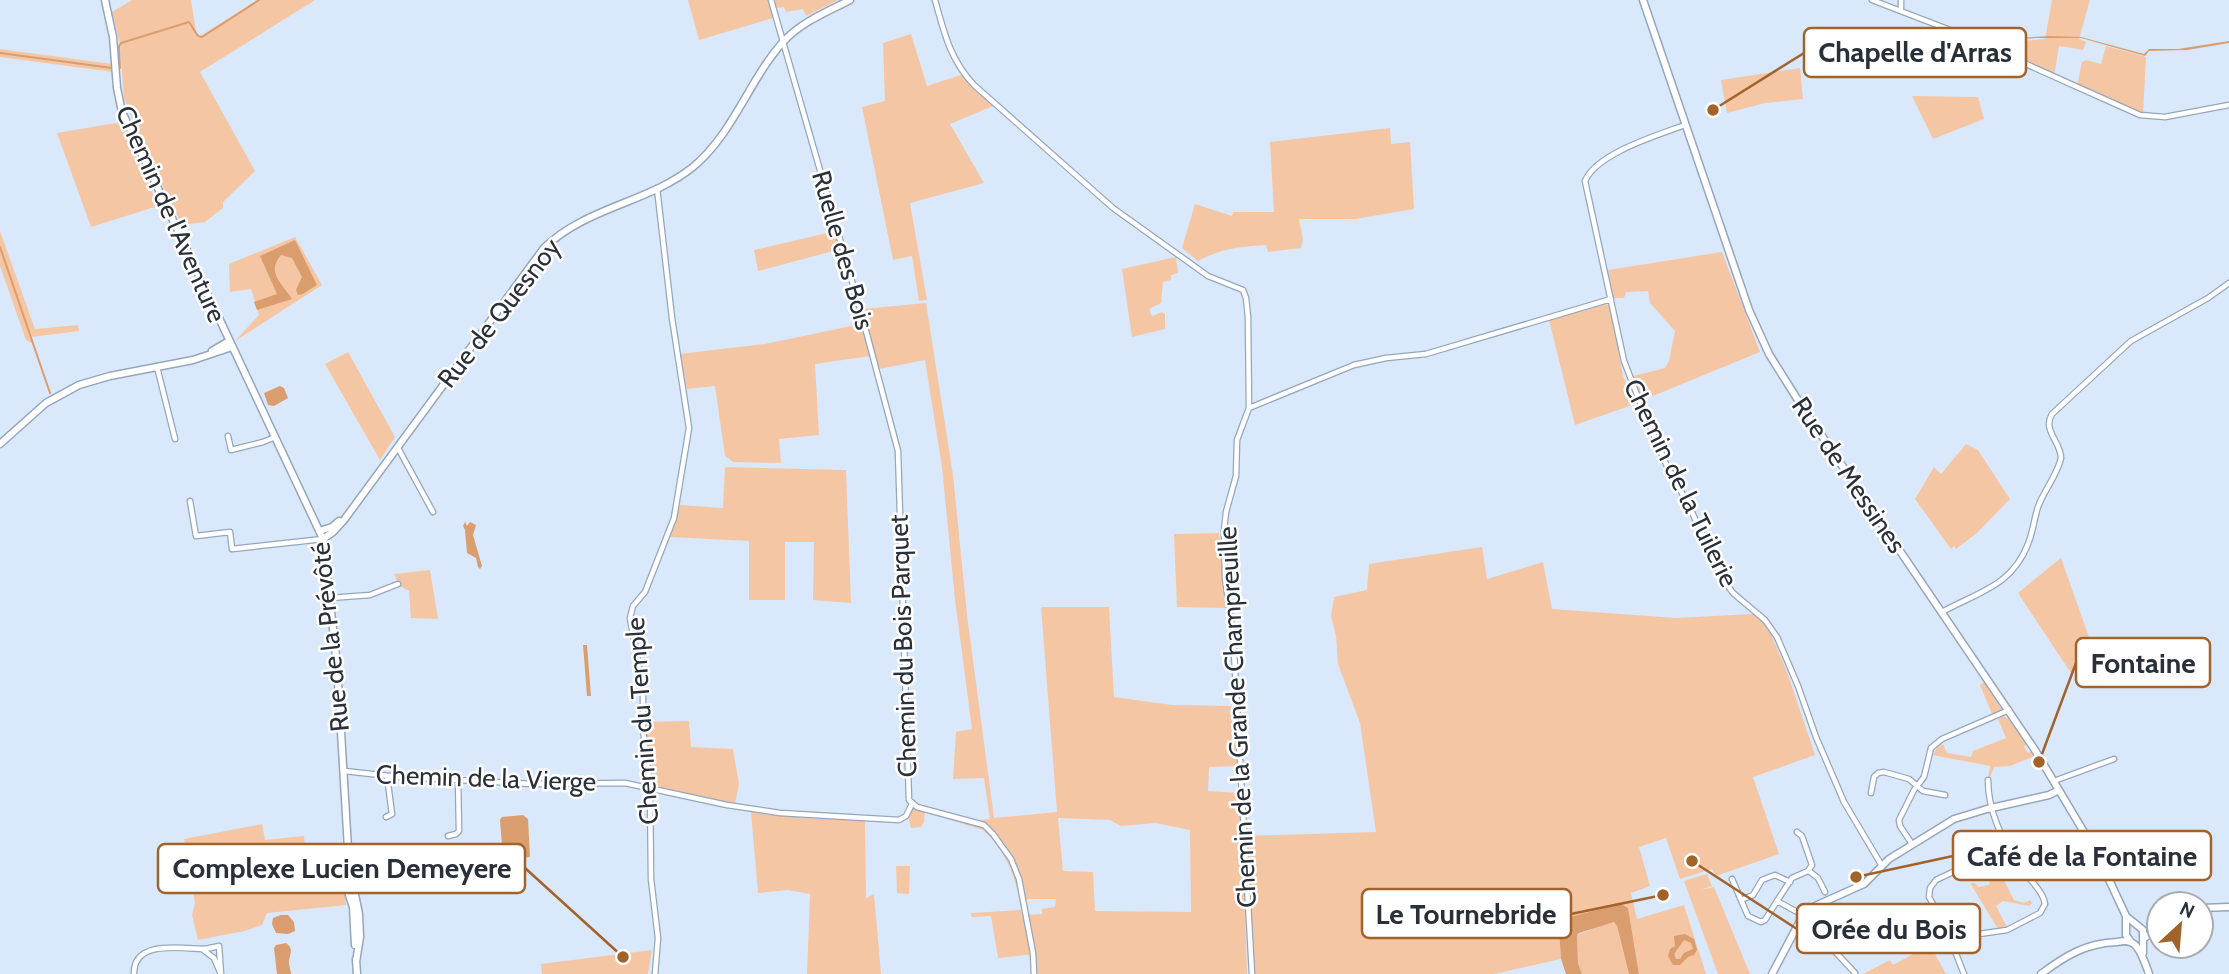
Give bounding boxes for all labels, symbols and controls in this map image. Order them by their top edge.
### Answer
callout: Chapelle d'Arras [1804,28,2026,77]
text: Chapelle d'Arras [1818,35,2012,69]
street label: Chemin de l'Aventure [109,101,233,327]
street label: Ruelle des Bois [805,167,881,333]
street label: Rue de Quesnoy [431,232,567,394]
street label: Chemin de la Tuilerie [1617,374,1745,592]
street label: Rue de Messines [1785,391,1913,559]
street label: Chemin du Bois Parquet [882,514,924,778]
street label: Chemin de la Grande Champreuille [1211,526,1263,908]
street label: Rue de la Prévôté [304,541,356,733]
street label: Chemin du Temple [619,616,665,826]
callout: Fontaine [2076,638,2210,687]
text: Fontaine [2090,646,2196,680]
street label: Chemin de la Vierge [375,758,597,798]
callout: Café de la Fontaine [1953,831,2211,880]
text: Café de la Fontaine [1967,839,2197,873]
callout: Complexe Lucien Demeyere [158,844,525,893]
text: Complexe Lucien Demeyere [172,851,512,885]
callout: Le Tournebride [1362,889,1571,938]
north arrow [2145,890,2215,960]
text: Le Tournebride [1376,897,1556,931]
text: N [2176,897,2198,923]
callout: Orée du Bois [1797,904,1980,953]
text: Orée du Bois [1811,912,1967,946]

